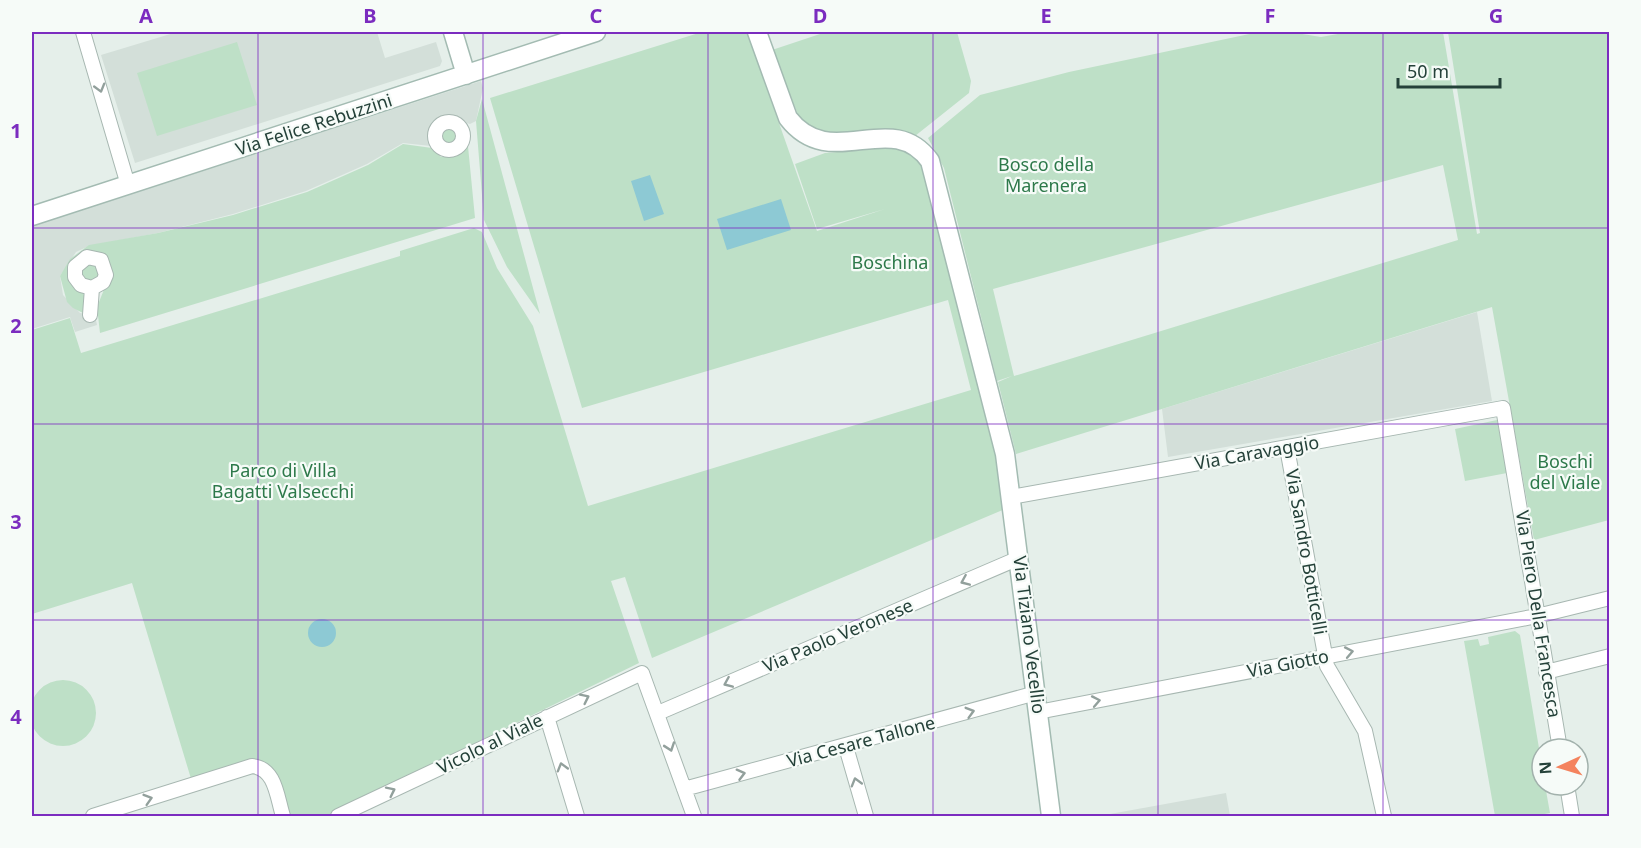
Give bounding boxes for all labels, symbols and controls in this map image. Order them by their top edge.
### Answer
text: A [139,2,153,29]
text: B [363,2,377,29]
text: C [590,2,603,29]
text: D [813,2,827,29]
text: E [1040,2,1052,29]
text: F [1265,2,1275,29]
text: G [1489,2,1503,29]
scale bar [1398,51,1500,89]
text: 50 m [1407,59,1449,83]
one-way arrow [93,82,105,93]
street label: Via Felice Rebuzzini [232,87,395,161]
text: 1 [10,117,22,144]
park label: Bosco della Marenera [998,152,1094,197]
park label: Boschina [852,250,928,274]
text: 2 [10,312,22,339]
street label: Via Caravaggio [1193,429,1321,475]
park label: Boschi del Viale [1530,449,1600,494]
park label: Parco di Villa Bagatti Valsecchi [212,458,354,503]
street label: Via Sandro Botticelli [1281,467,1333,637]
text: 3 [10,508,22,535]
street label: Via Piero Della Francesca [1511,508,1567,719]
street label: Via Tiziano Vecellio [1008,555,1052,715]
one-way arrow [960,574,971,586]
street label: Via Paolo Veronese [759,593,916,678]
street label: Via Giotto [1245,643,1331,683]
one-way arrow [1344,646,1354,659]
one-way arrow [723,676,734,688]
one-way arrow [579,693,590,705]
one-way arrow [1091,695,1101,708]
text: 4 [10,703,22,730]
street label: Vicolo al Viale [433,707,546,779]
one-way arrow [964,707,974,719]
street label: Via Cesare Tallone [784,710,937,772]
north arrow [1530,737,1590,797]
one-way arrow [662,741,675,752]
text: N [1534,761,1556,775]
one-way arrow [557,762,569,772]
one-way arrow [736,769,746,782]
one-way arrow [851,777,863,788]
one-way arrow [384,787,395,799]
one-way arrow [142,794,153,806]

